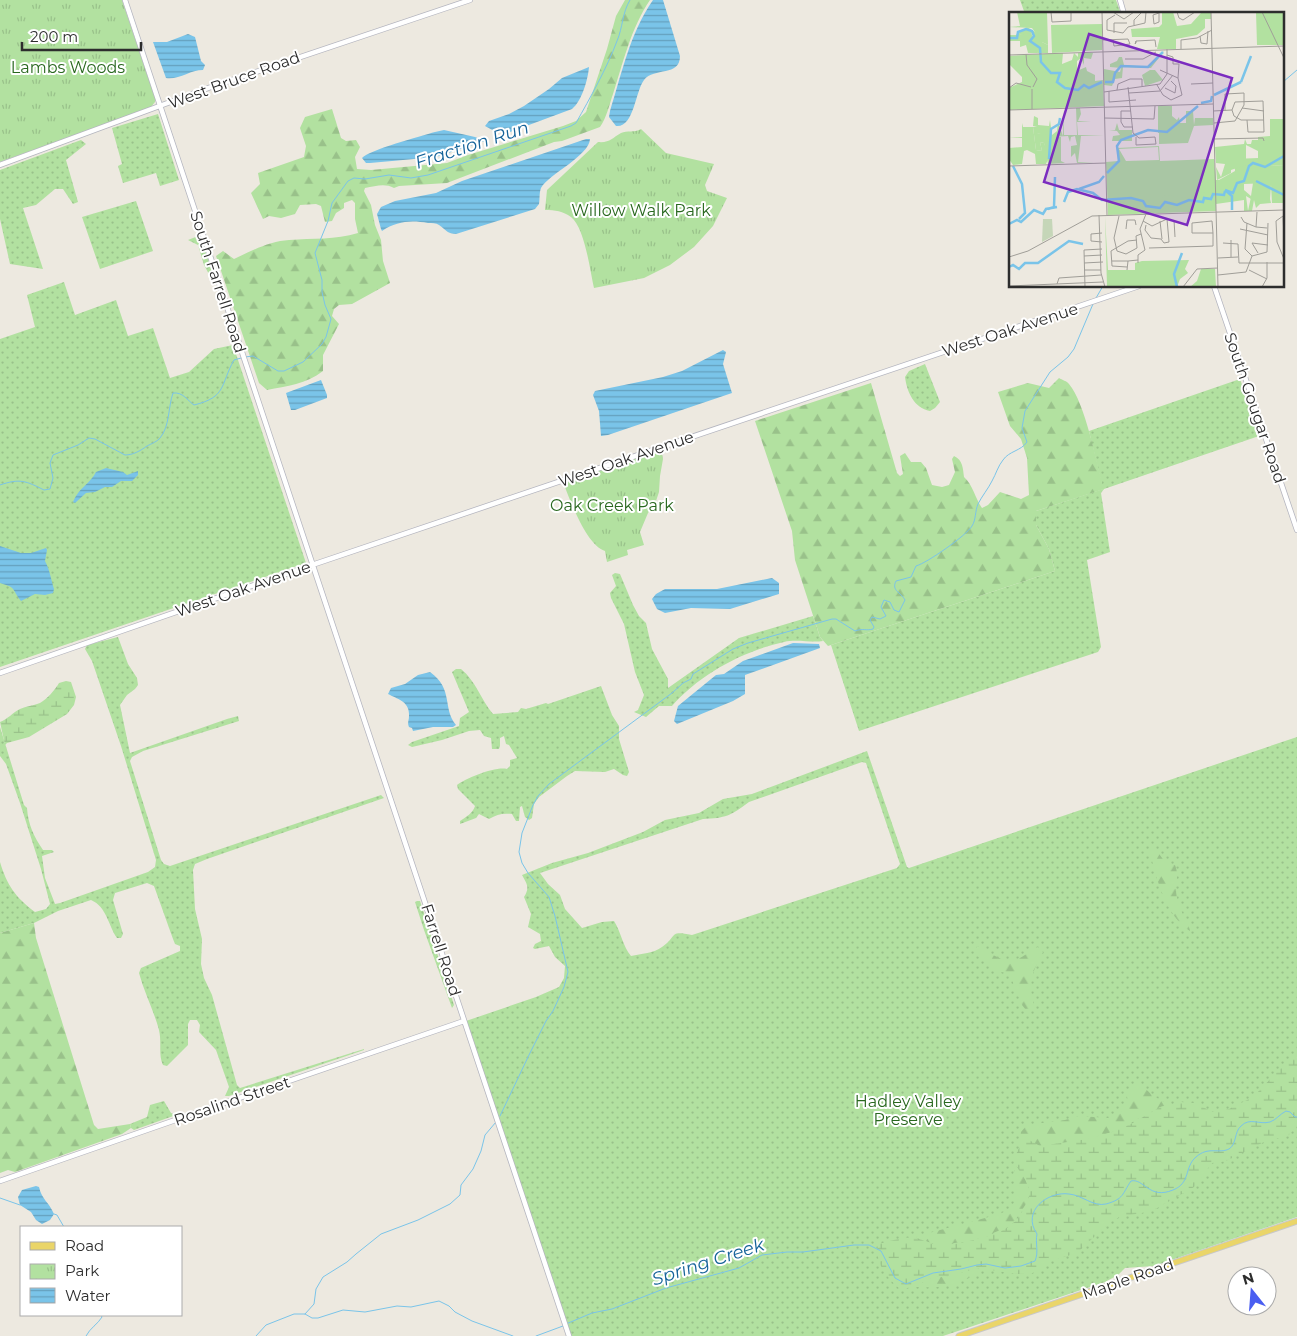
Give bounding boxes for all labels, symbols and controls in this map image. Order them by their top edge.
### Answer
inset map [1009,12,1284,288]
scale bar [22,20,141,52]
text: 200 m [30,27,78,46]
street label: West Bruce Road [166,47,302,113]
park label: Lambs Woods [11,58,125,77]
water label: Fraction Run [412,116,532,174]
park label: Willow Walk Park [571,201,711,220]
street label: South Farrell Road [186,209,250,355]
street label: West Oak Avenue [940,299,1080,361]
street label: South Gougar Road [1220,330,1290,486]
street label: West Oak Avenue [556,427,696,491]
park label: Oak Creek Park [550,496,674,515]
street label: West Oak Avenue [173,557,313,621]
street label: Farrell Road [417,901,465,999]
street label: Rosalind Street [171,1072,293,1130]
park label: Hadley Valley Preserve [855,1092,962,1129]
legend [20,1226,182,1316]
water label: Spring Creek [649,1233,768,1291]
text: Road [65,1236,104,1255]
street label: Maple Road [1080,1254,1176,1304]
text: Park [65,1261,99,1280]
north arrow [1227,1266,1277,1316]
text: N [1240,1268,1256,1289]
text: Water [65,1286,111,1305]

